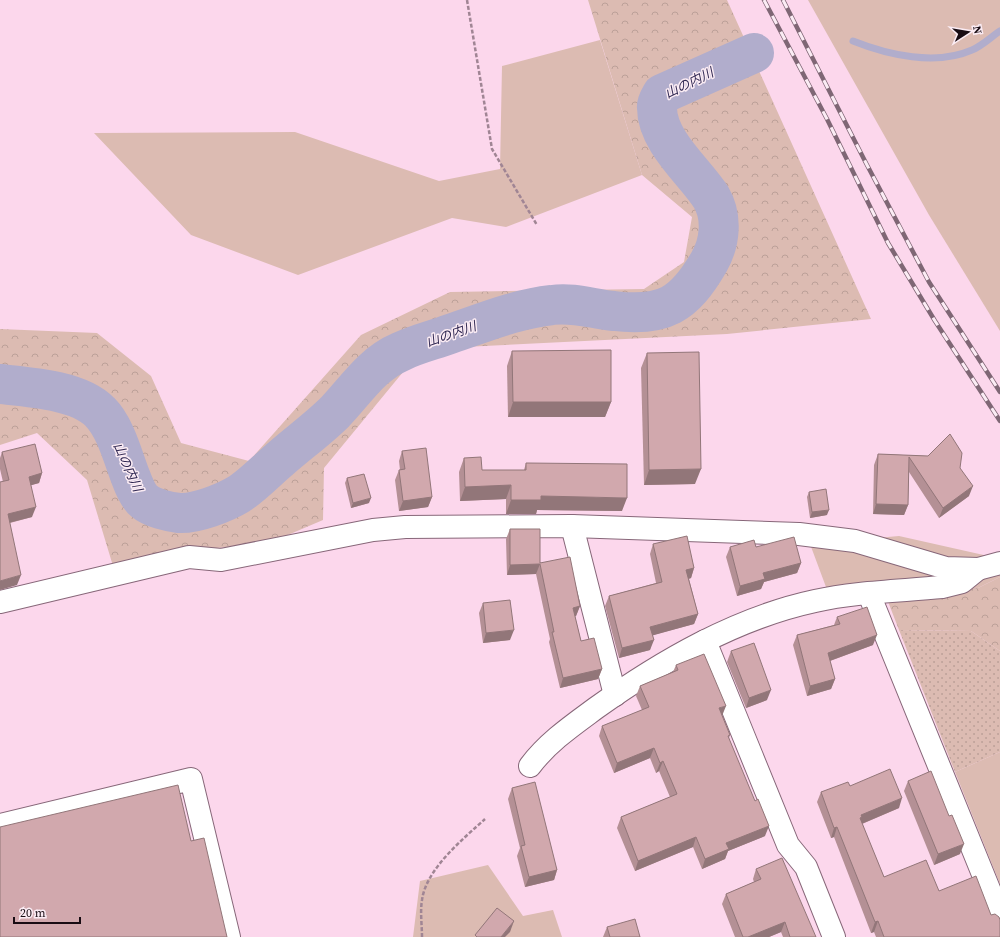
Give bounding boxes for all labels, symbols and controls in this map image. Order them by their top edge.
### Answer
north arrow [948,12,988,52]
text: N [969,25,985,36]
water label: 山の内川 [662,63,718,102]
water label: 山の内川 [424,317,480,351]
water label: 山の内川 [110,440,147,496]
scale bar [14,899,80,925]
text: 20 m [20,905,46,921]

